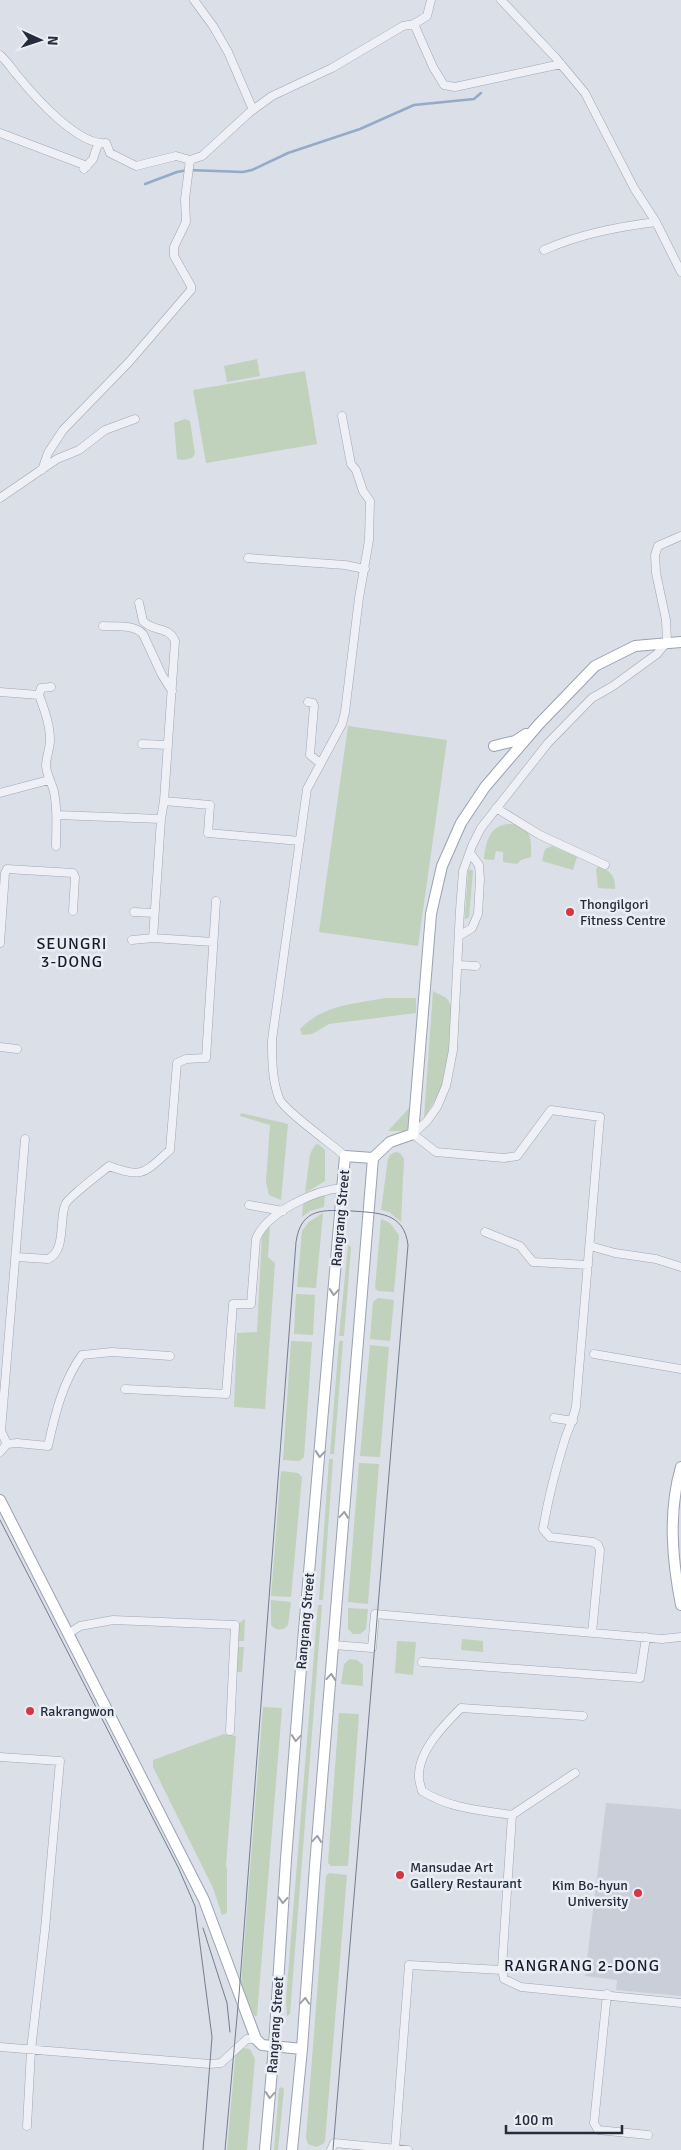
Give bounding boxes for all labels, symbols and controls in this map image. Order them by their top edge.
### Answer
north arrow [15,15,65,65]
text: N [44,35,61,46]
place label: Thongilgori Fitness Centre [580,896,666,929]
marker: Thongilgori Fitness Centre [564,906,576,918]
district label: SEUNGRI 3-DONG [36,934,108,972]
street label: Rangrang Street [328,1169,353,1267]
one-way arrow [328,1288,339,1296]
one-way arrow [314,1450,325,1458]
one-way arrow [338,1510,349,1518]
street label: Rangrang Street [293,1572,318,1670]
one-way arrow [325,1672,336,1680]
place label: Rakrangwon [40,1703,114,1720]
marker: Rakrangwon [24,1705,36,1717]
one-way arrow [290,1734,301,1742]
one-way arrow [311,1834,322,1842]
place label: Mansudae Art Gallery Restaurant [410,1859,522,1892]
marker: Mansudae Art Gallery Restaurant [394,1869,406,1881]
place label: Kim Bo-hyun University [552,1877,628,1910]
marker: Kim Bo-hyun University [632,1887,644,1899]
one-way arrow [278,1896,289,1904]
district label: RANGRANG 2-DONG [504,1956,660,1976]
street label: Rangrang Street [264,1976,287,2074]
one-way arrow [300,1996,311,2004]
one-way arrow [265,2092,276,2100]
scale bar [506,2102,622,2134]
text: 100 m [514,2111,554,2129]

